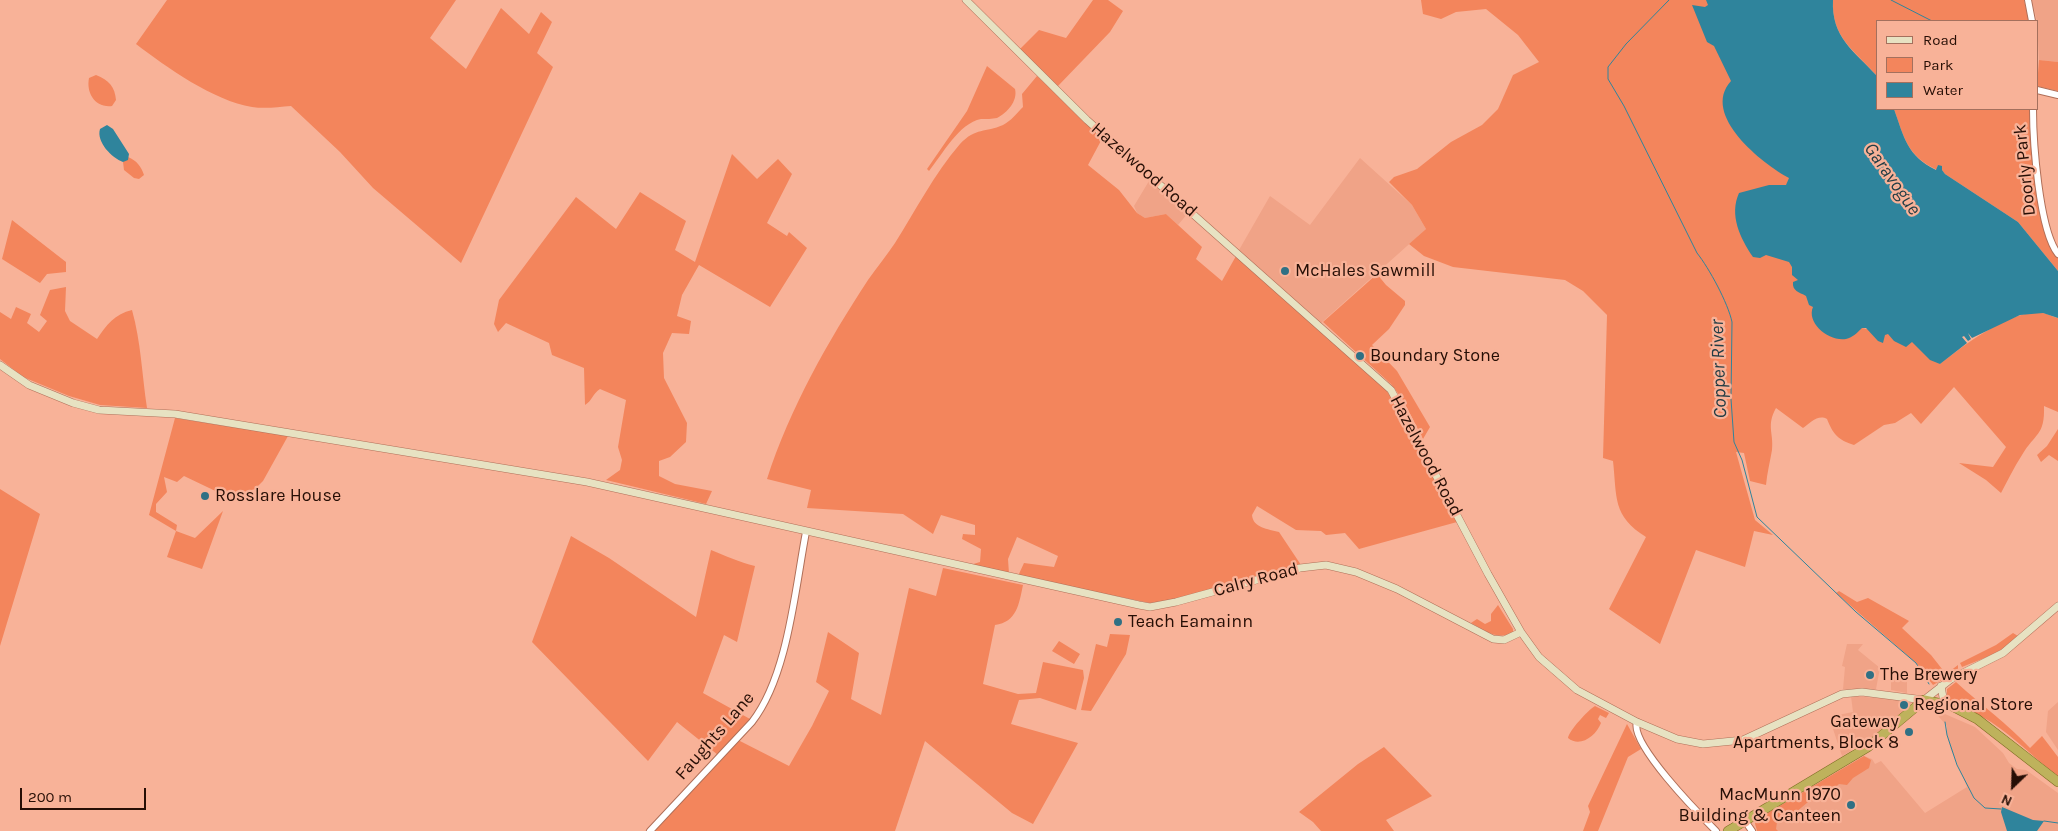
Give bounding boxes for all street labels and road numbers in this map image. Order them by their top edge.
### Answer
street label: Hazelwood Road [1086,118,1202,222]
street label: Doorly Park [2009,123,2041,217]
street label: Hazelwood Road [1385,392,1467,520]
street label: Calry Road [1211,558,1301,602]
street label: Faughts Lane [671,687,759,785]

